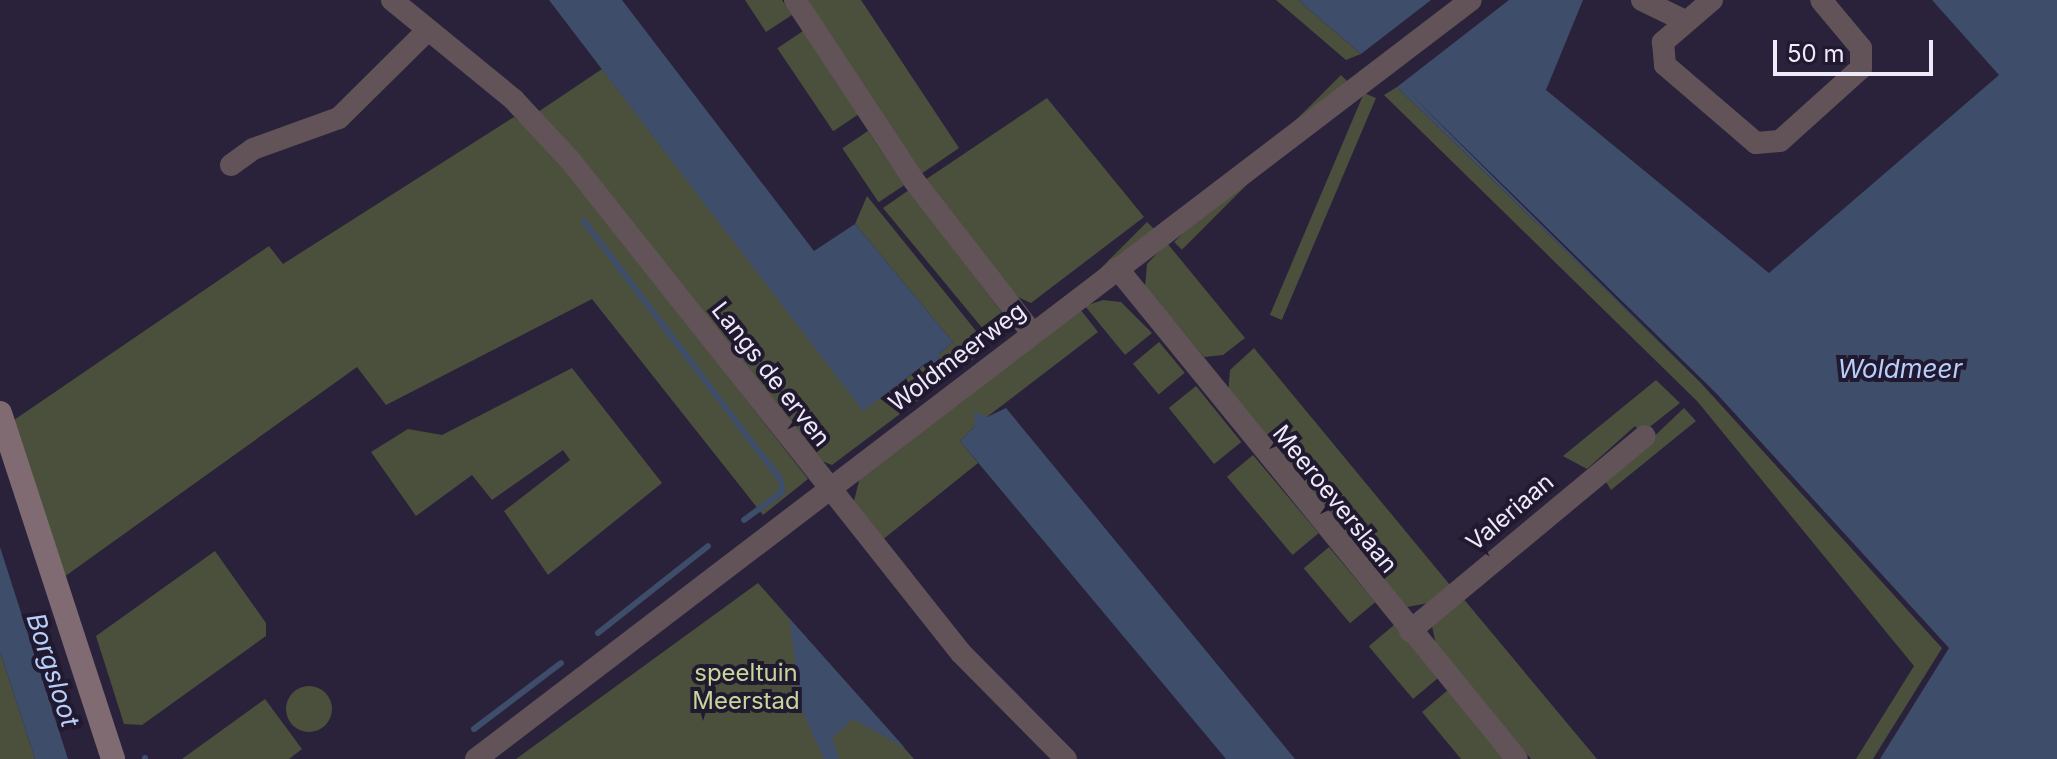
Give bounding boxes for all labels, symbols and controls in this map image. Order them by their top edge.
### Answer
scale bar [1777,24,1937,74]
text: 50 m [1787,39,1845,68]
street label: Langs de erven [706,296,836,452]
street label: Woldmeerweg [883,296,1031,418]
water label: Woldmeer [1838,353,1962,385]
street label: Meeroeverslaan [1267,419,1403,579]
street label: Valeriaan [1461,467,1559,557]
water label: Borgsloot [20,609,86,731]
park label: speeltuin Meerstad [692,659,800,715]

